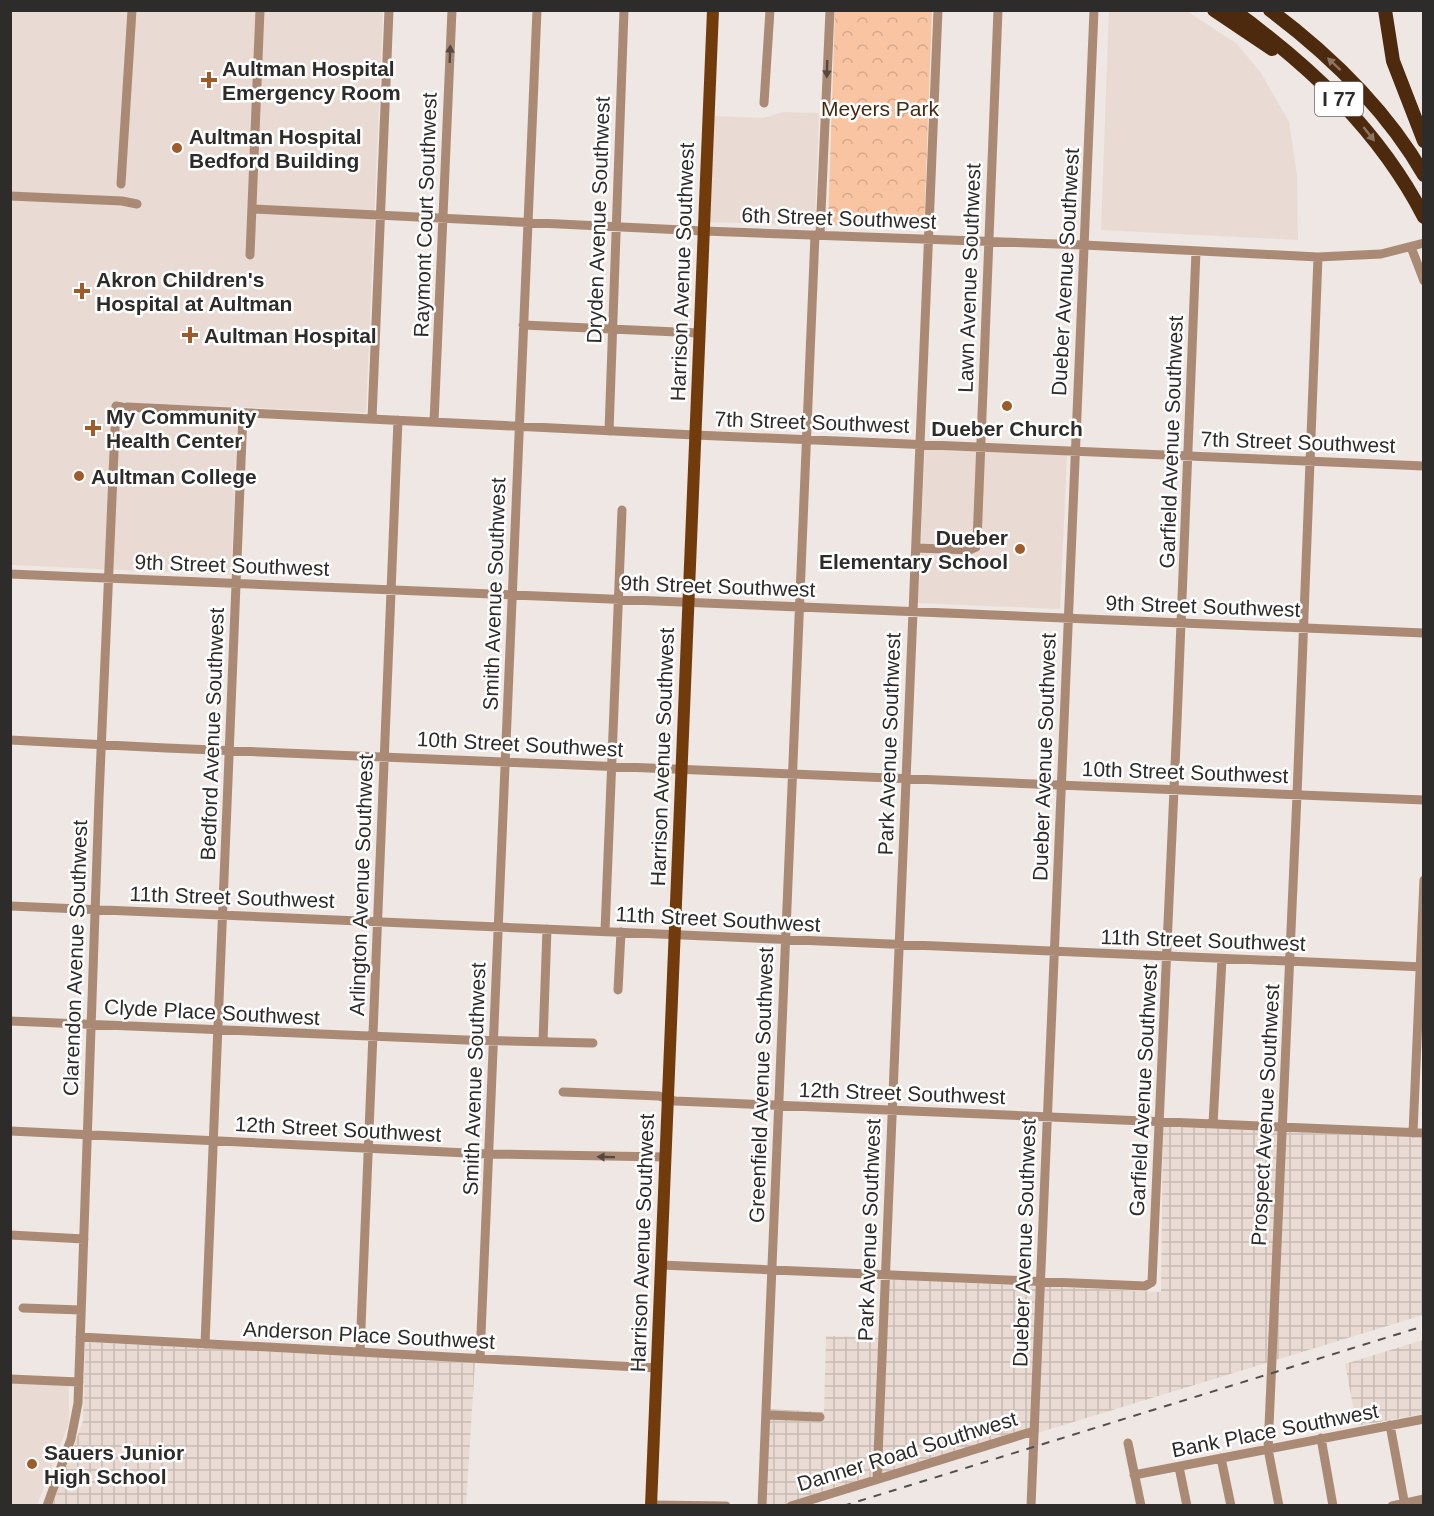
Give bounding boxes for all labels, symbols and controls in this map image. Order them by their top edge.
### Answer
one-way arrow [445,45,454,64]
place label: Aultman Hospital Emergency Room [222,57,401,104]
one-way arrow [1327,57,1342,71]
one-way arrow [823,59,832,78]
marker: Aultman Hospital Emergency Room [200,71,218,89]
road number: I 77 [1315,82,1363,116]
street label: Raymont Court Southwest [409,92,441,338]
street label: Dryden Avenue Southwest [582,96,614,344]
park label: Meyers Park [821,97,939,120]
place label: Aultman Hospital Bedford Building [189,125,362,172]
one-way arrow [1363,126,1376,142]
marker: Aultman Hospital Bedford Building [170,141,184,155]
street label: Harrison Avenue Southwest [666,142,698,402]
street label: Dueber Avenue Southwest [1047,147,1083,397]
street label: Lawn Avenue Southwest [954,163,985,393]
street label: 6th Street Southwest [741,203,937,233]
place label: Akron Children's Hospital at Aultman [96,268,292,315]
marker: Akron Children's Hospital at Aultman [73,282,91,300]
street label: Garfield Avenue Southwest [1155,315,1187,569]
place label: Aultman Hospital [204,324,377,347]
marker: Aultman Hospital [181,326,199,344]
marker: Dueber Church [1000,399,1014,413]
place label: My Community Health Center [106,405,257,452]
street label: 7th Street Southwest [714,407,910,437]
place label: Dueber Church [931,417,1083,440]
marker: My Community Health Center [84,419,102,437]
street label: 7th Street Southwest [1200,427,1396,457]
place label: Aultman College [91,465,257,488]
marker: Aultman College [72,469,86,483]
street label: Smith Avenue Southwest [478,477,510,711]
place label: Dueber Elementary School [819,526,1008,573]
marker: Dueber Elementary School [1013,542,1027,556]
street label: 9th Street Southwest [134,550,330,580]
street label: 9th Street Southwest [620,571,816,601]
street label: 9th Street Southwest [1105,591,1301,621]
street label: Bedford Avenue Southwest [196,607,228,861]
street label: Harrison Avenue Southwest [646,627,678,887]
street label: Park Avenue Southwest [874,632,904,856]
street label: Dueber Avenue Southwest [1028,632,1060,881]
street label: 10th Street Southwest [416,727,624,761]
street label: Arlington Avenue Southwest [345,753,377,1016]
street label: 10th Street Southwest [1081,757,1289,787]
street label: Clarendon Avenue Southwest [59,819,91,1096]
street label: 11th Street Southwest [129,882,335,912]
street label: 11th Street Southwest [615,902,821,936]
street label: 11th Street Southwest [1100,925,1306,955]
street label: Greenfield Avenue Southwest [745,946,777,1223]
street label: Smith Avenue Southwest [458,962,490,1196]
street label: Garfield Avenue Southwest [1125,963,1161,1217]
street label: Prospect Avenue Southwest [1247,983,1283,1247]
street label: Clyde Place Southwest [104,995,321,1029]
street label: 12th Street Southwest [798,1078,1006,1108]
street label: 12th Street Southwest [234,1112,442,1146]
street label: Harrison Avenue Southwest [626,1113,658,1373]
street label: Park Avenue Southwest [854,1118,884,1342]
street label: Dueber Avenue Southwest [1008,1118,1040,1367]
one-way arrow [597,1152,616,1162]
street label: Anderson Place Southwest [242,1317,496,1353]
street label: Bank Place Southwest [1170,1399,1380,1461]
street label: Danner Road Southwest [794,1407,1020,1495]
place label: Sauers Junior High School [44,1441,184,1488]
marker: Sauers Junior High School [25,1457,39,1471]

